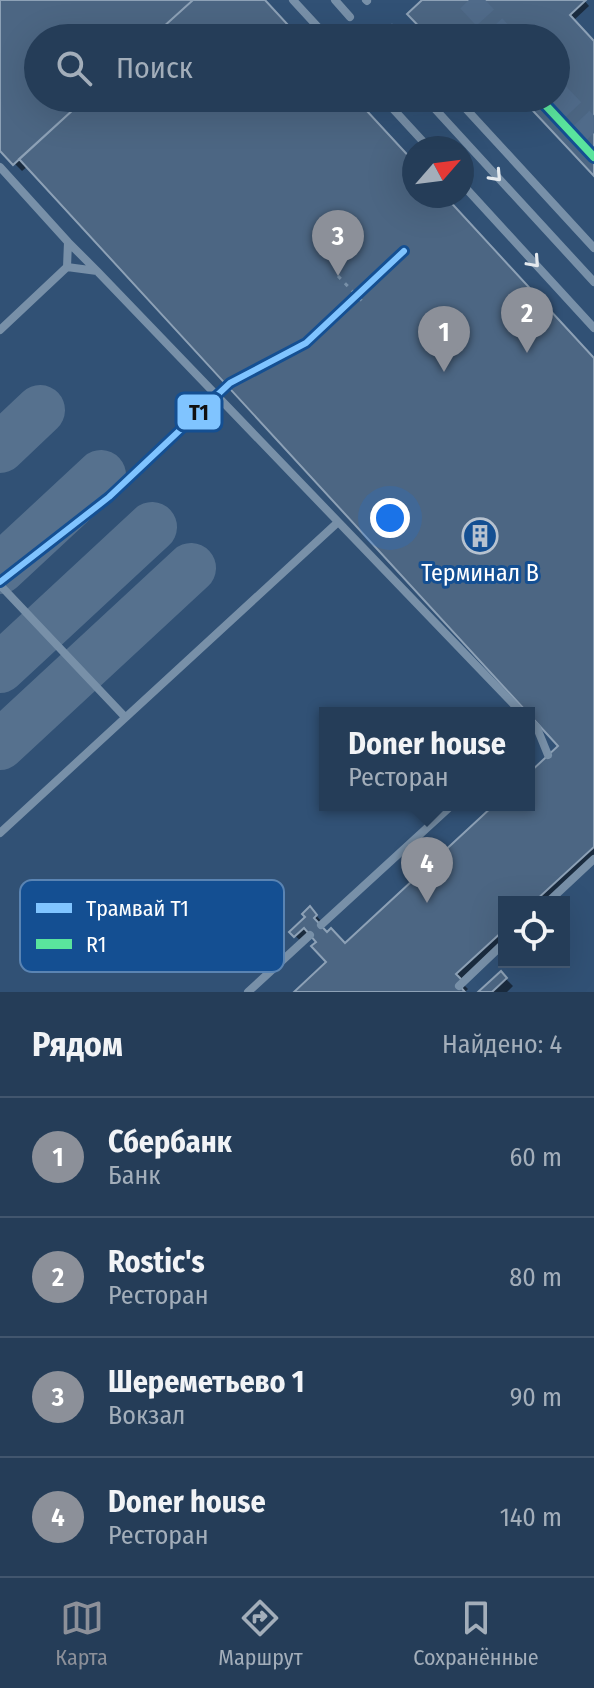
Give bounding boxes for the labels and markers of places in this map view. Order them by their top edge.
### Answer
pin: 3 [312,210,364,276]
pin: 2 [501,287,553,353]
pin: 1 [418,306,470,372]
building icon: Терминал B [461,517,499,555]
place label: Терминал B [421,559,539,587]
pin: 4 [401,837,453,903]

